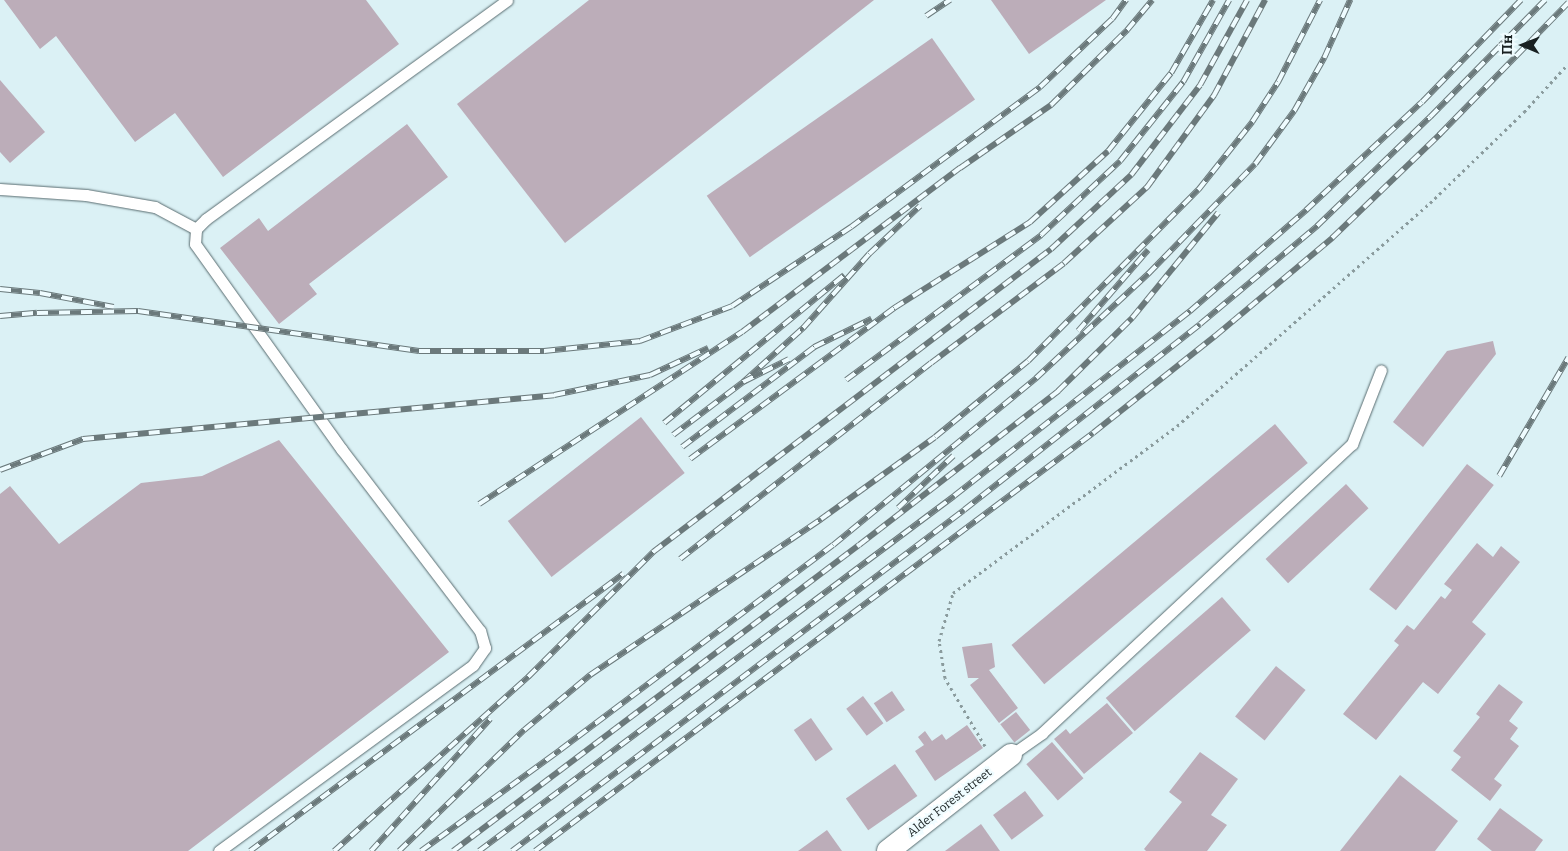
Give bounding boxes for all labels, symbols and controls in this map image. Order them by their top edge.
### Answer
north arrow [1498,20,1548,70]
text: Пн [1499,34,1516,55]
street label: Alder Forest street [905,766,995,840]

